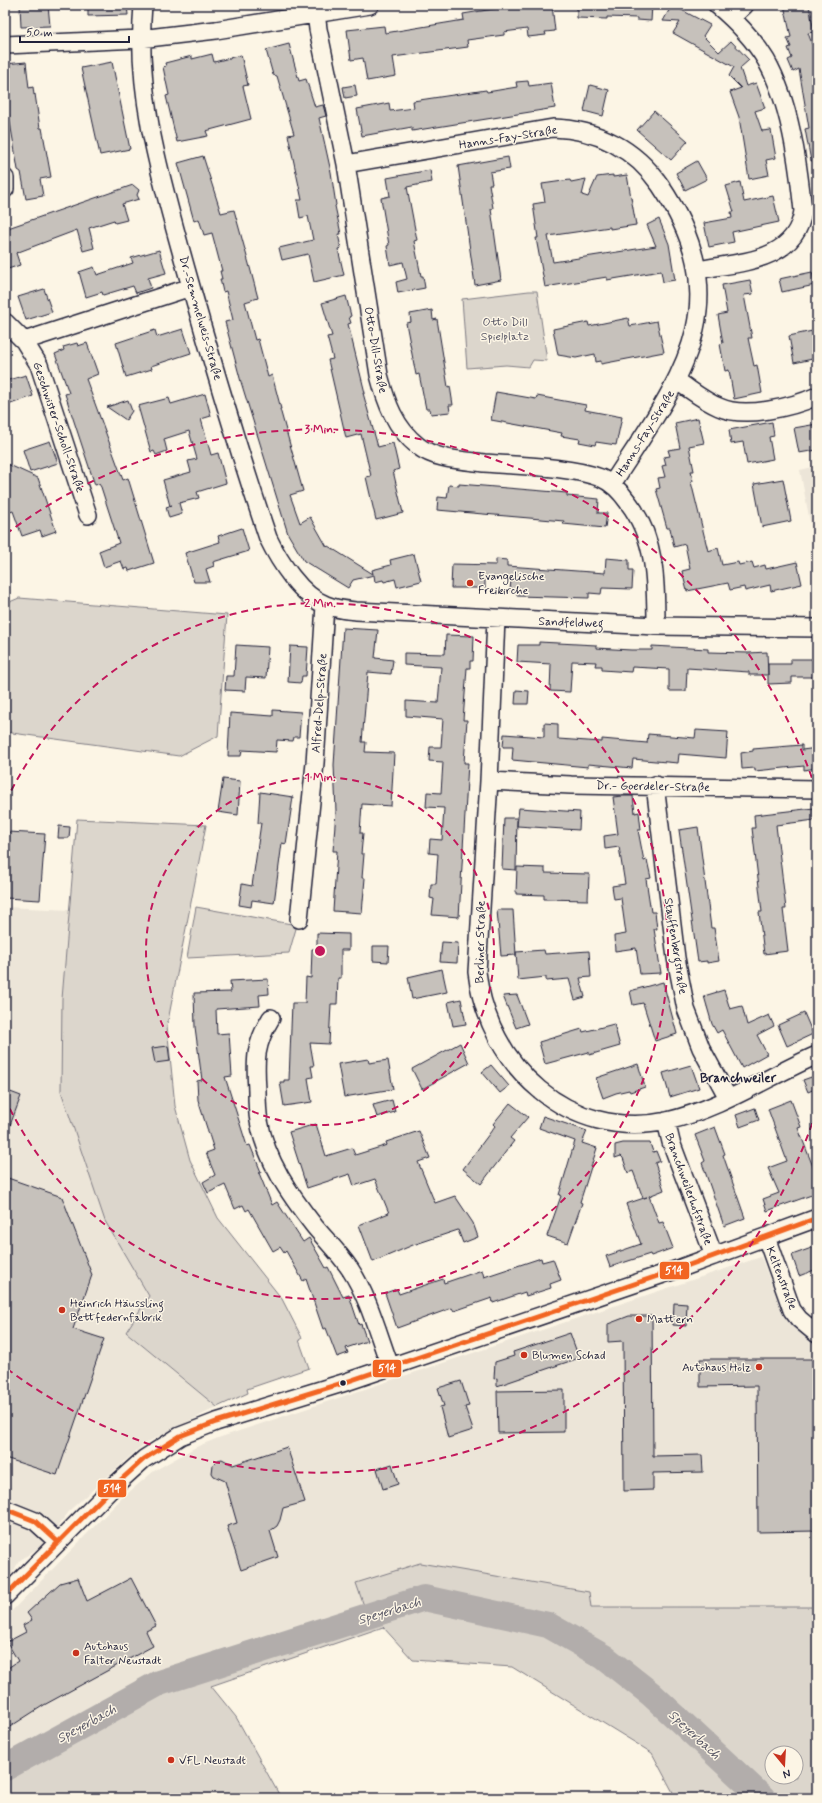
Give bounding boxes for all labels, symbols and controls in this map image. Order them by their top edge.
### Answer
scale bar [20,18,129,44]
text: 50 m [26,25,53,41]
street label: Hanns-Fay-Straße [458,122,559,154]
street label: Dr.-Semmelweis-Straße [175,254,225,382]
street label: Otto-Dill-Straße [360,306,391,395]
park label: Otto Dill Spielplatz [481,315,529,345]
street label: Geschwister-Scholl-Straße [28,360,88,495]
street label: Hanns-Fay-Straße [613,387,679,480]
text: 3 Min. [304,422,336,438]
place label: Evangelische Freikirche [478,569,545,599]
marker: Evangelische Freikirche [465,578,475,588]
text: 2 Min. [304,596,336,612]
street label: Sandfeldweg [538,614,604,633]
street label: Alfred-Delp-Straße [309,653,331,754]
text: 1 Min. [304,770,336,786]
street label: Dr.- Goerdeler-Straße [596,778,710,796]
street label: Stauffenbergstraße [658,897,691,996]
street label: Berliner Straße [472,900,490,984]
centre of rings [313,944,327,958]
district label: Branchweiler [700,1070,777,1087]
street label: Branchweilerhofstraße [660,1131,716,1248]
street label: Keltenstraße [762,1244,800,1312]
line badge: 514 [659,1261,690,1280]
text: 514 [665,1264,683,1278]
place label: Heinrich Häussling Bettfedernfabrik [70,1296,164,1326]
marker: Heinrich Häussling Bettfedernfabrik [57,1305,67,1315]
place label: Mattern [647,1312,693,1328]
marker: Mattern [634,1314,644,1324]
place label: Blumen Schad [532,1348,606,1364]
marker: Blumen Schad [519,1350,529,1360]
line badge: 514 [372,1359,402,1378]
place label: Autohaus Holz [682,1360,751,1376]
text: 514 [378,1362,396,1376]
marker: Autohaus Holz [754,1362,764,1372]
unlabelled marker [338,1378,348,1388]
line badge: 514 [97,1479,127,1498]
text: 514 [103,1482,121,1496]
water label: Speyerbach [356,1594,423,1629]
place label: Autohaus Falter Neustadt [84,1639,162,1669]
marker: Autohaus Falter Neustadt [71,1648,81,1658]
water label: Speyerbach [54,1701,119,1747]
water label: Speyerbach [664,1707,724,1764]
north arrow [764,1745,804,1785]
place label: VFL Neustadt [179,1753,246,1769]
marker: VFL Neustadt [166,1755,176,1765]
text: N [781,1766,792,1781]

